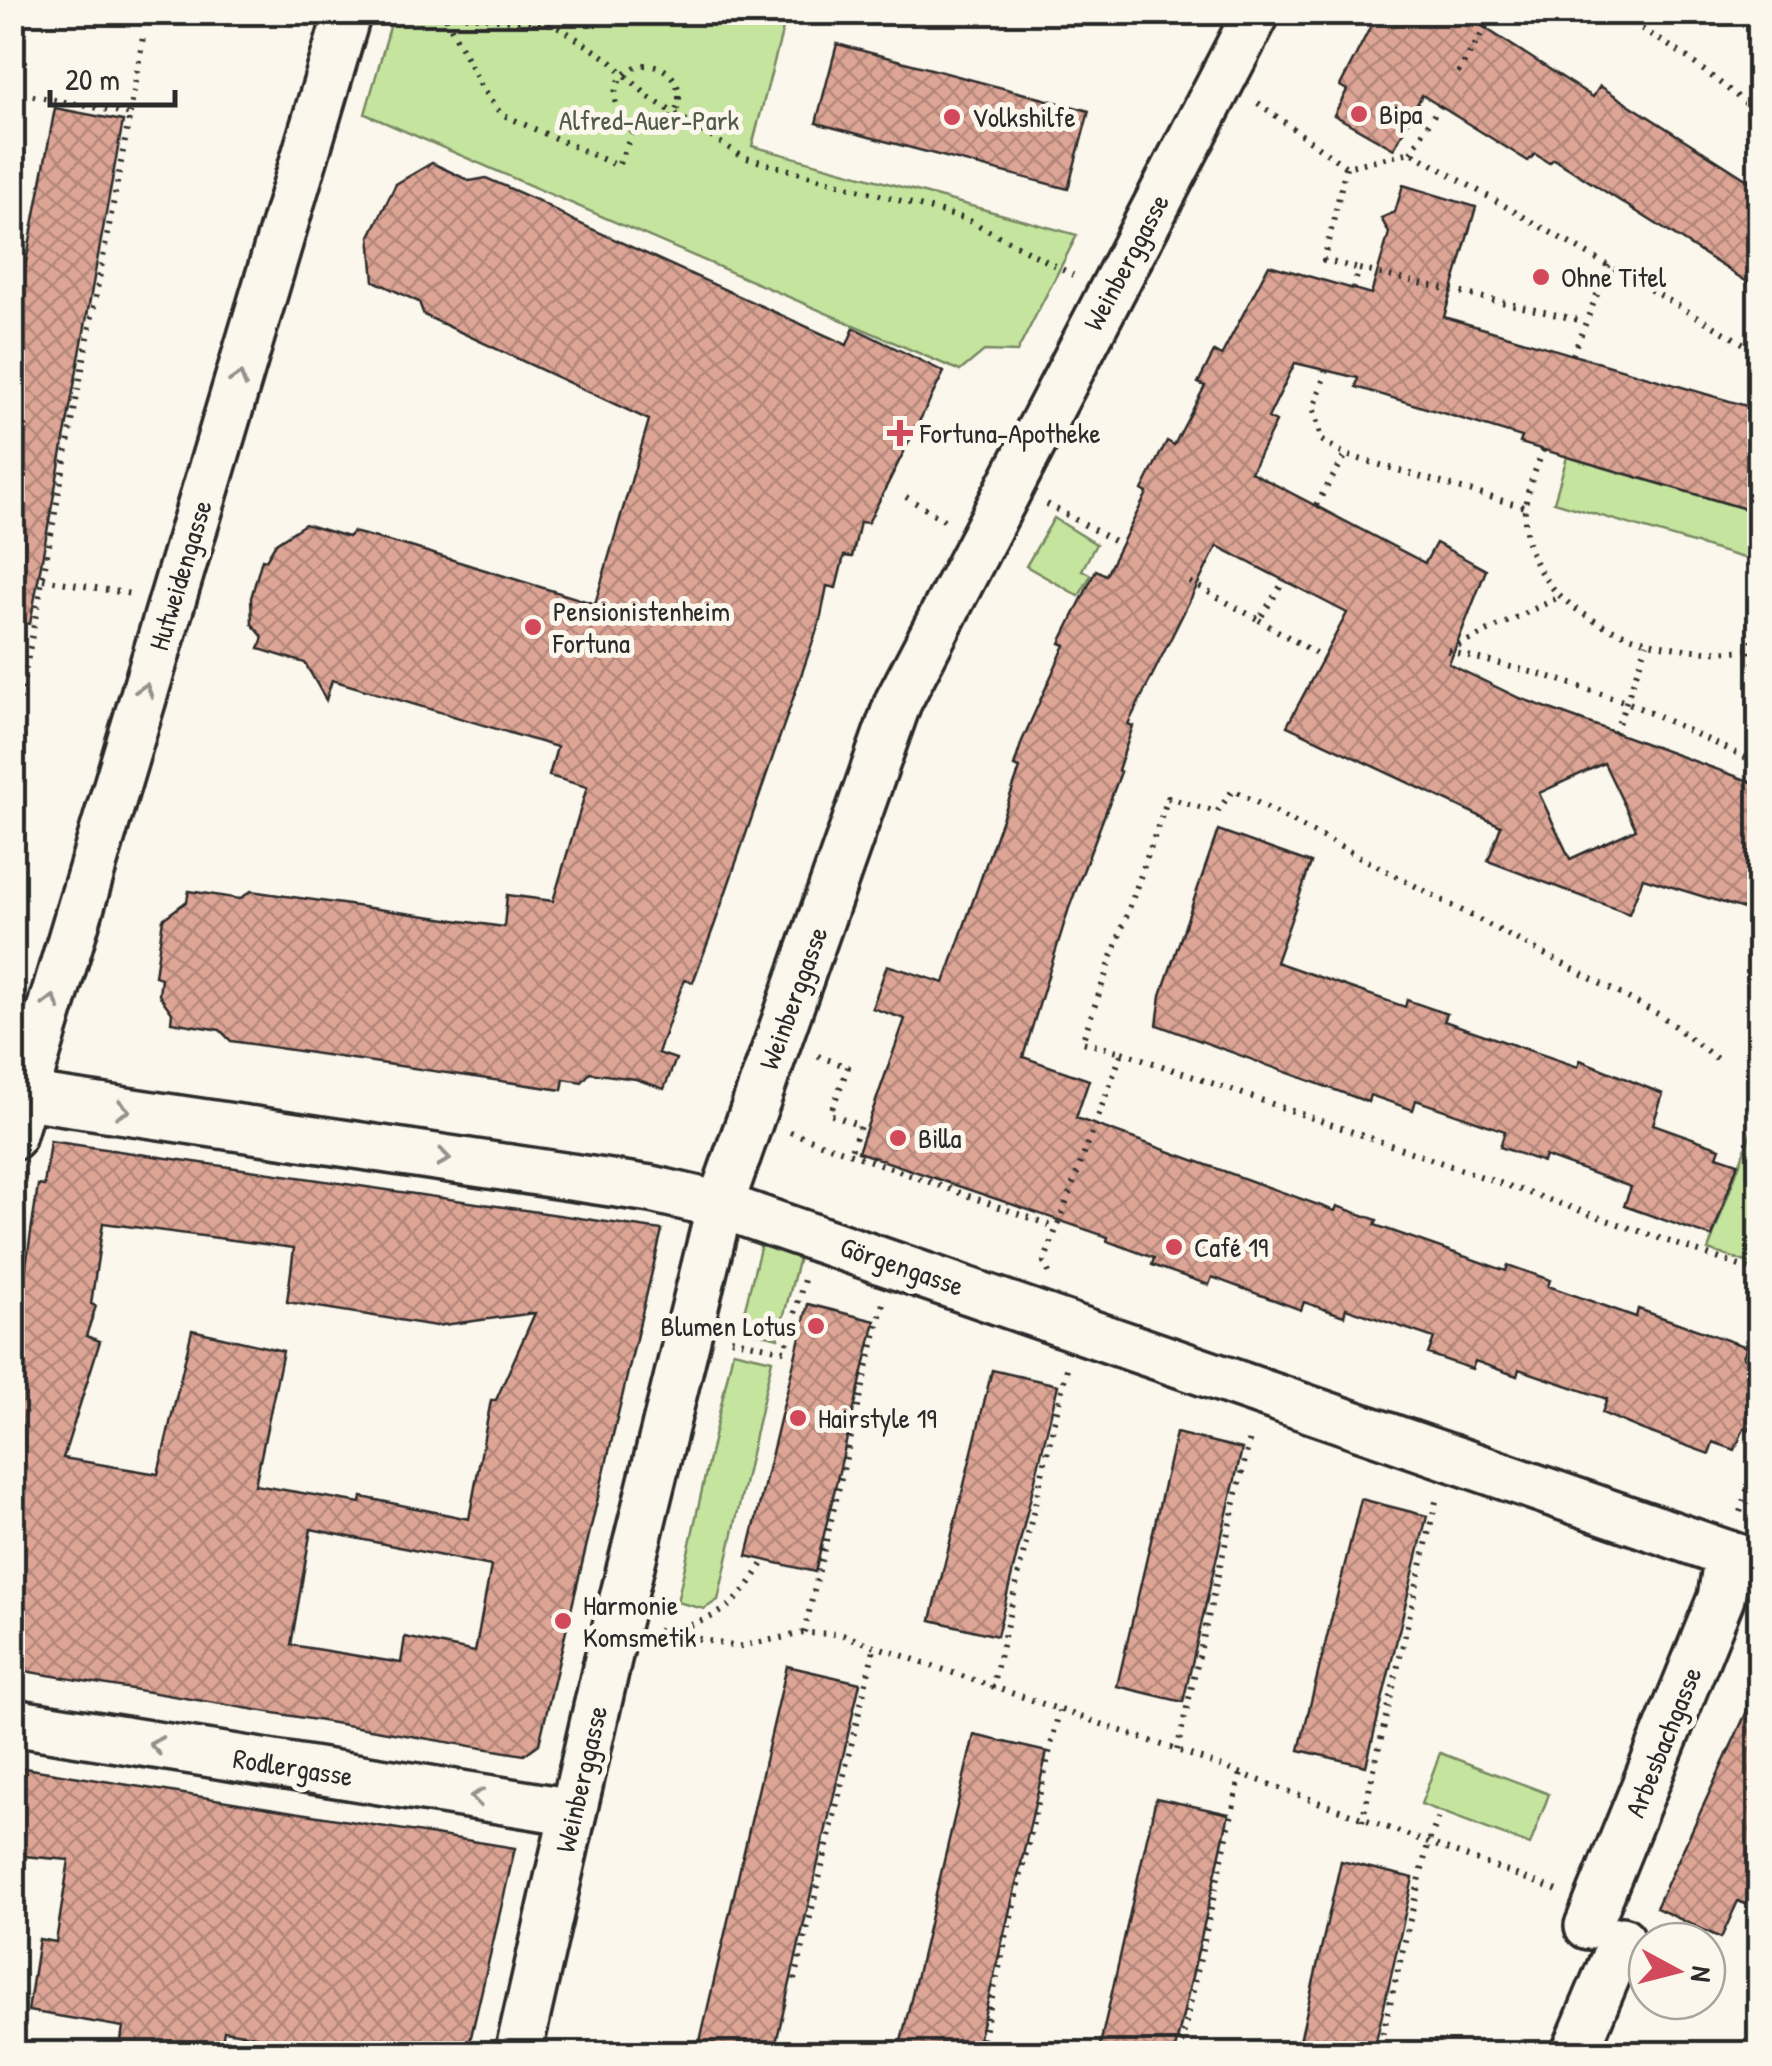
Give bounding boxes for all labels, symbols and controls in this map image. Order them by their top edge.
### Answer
scale bar [50,45,175,107]
text: 20 m [65,59,120,99]
place label: Bipa [1379,95,1422,133]
place label: Volkshilfe [972,98,1076,136]
park label: Alfred-Auer-Park [559,101,740,139]
marker: Bipa [1348,103,1370,125]
marker: Volkshilfe [941,106,963,128]
street label: Weinberggasse [1074,187,1178,337]
place label: Ohne Titel [1561,258,1667,296]
marker: Ohne Titel [1530,266,1552,288]
one-way arrow [227,371,248,388]
place label: Fortuna-Apotheke [919,414,1101,452]
marker: Fortuna-Apotheke [889,422,911,444]
street label: Hutweidengasse [139,495,221,655]
place label: Pensionistenheim Fortuna [552,592,730,662]
marker: Pensionistenheim Fortuna [522,616,544,638]
one-way arrow [133,682,154,699]
street label: Weinberggasse [750,921,836,1075]
one-way arrow [40,994,61,1011]
one-way arrow [114,1099,131,1120]
place label: Billa [918,1119,962,1157]
marker: Billa [887,1127,909,1149]
one-way arrow [436,1147,452,1168]
street label: Görgengasse [835,1227,969,1305]
place label: Café 19 [1194,1228,1268,1266]
marker: Café 19 [1163,1236,1185,1258]
place label: Blumen Lotus [661,1307,796,1345]
marker: Blumen Lotus [805,1315,827,1337]
place label: Hairstyle 19 [818,1399,937,1437]
marker: Hairstyle 19 [787,1407,809,1429]
place label: Harmonie Komsmetik [583,1586,697,1656]
marker: Harmonie Komsmetik [552,1610,574,1632]
street label: Arbesbachgasse [1616,1661,1710,1823]
street label: Weinberggasse [546,1702,616,1856]
one-way arrow [148,1735,164,1756]
street label: Rodlergasse [231,1739,355,1795]
one-way arrow [469,1787,485,1808]
north arrow [1627,1921,1727,2021]
text: N [1682,1964,1722,1984]

